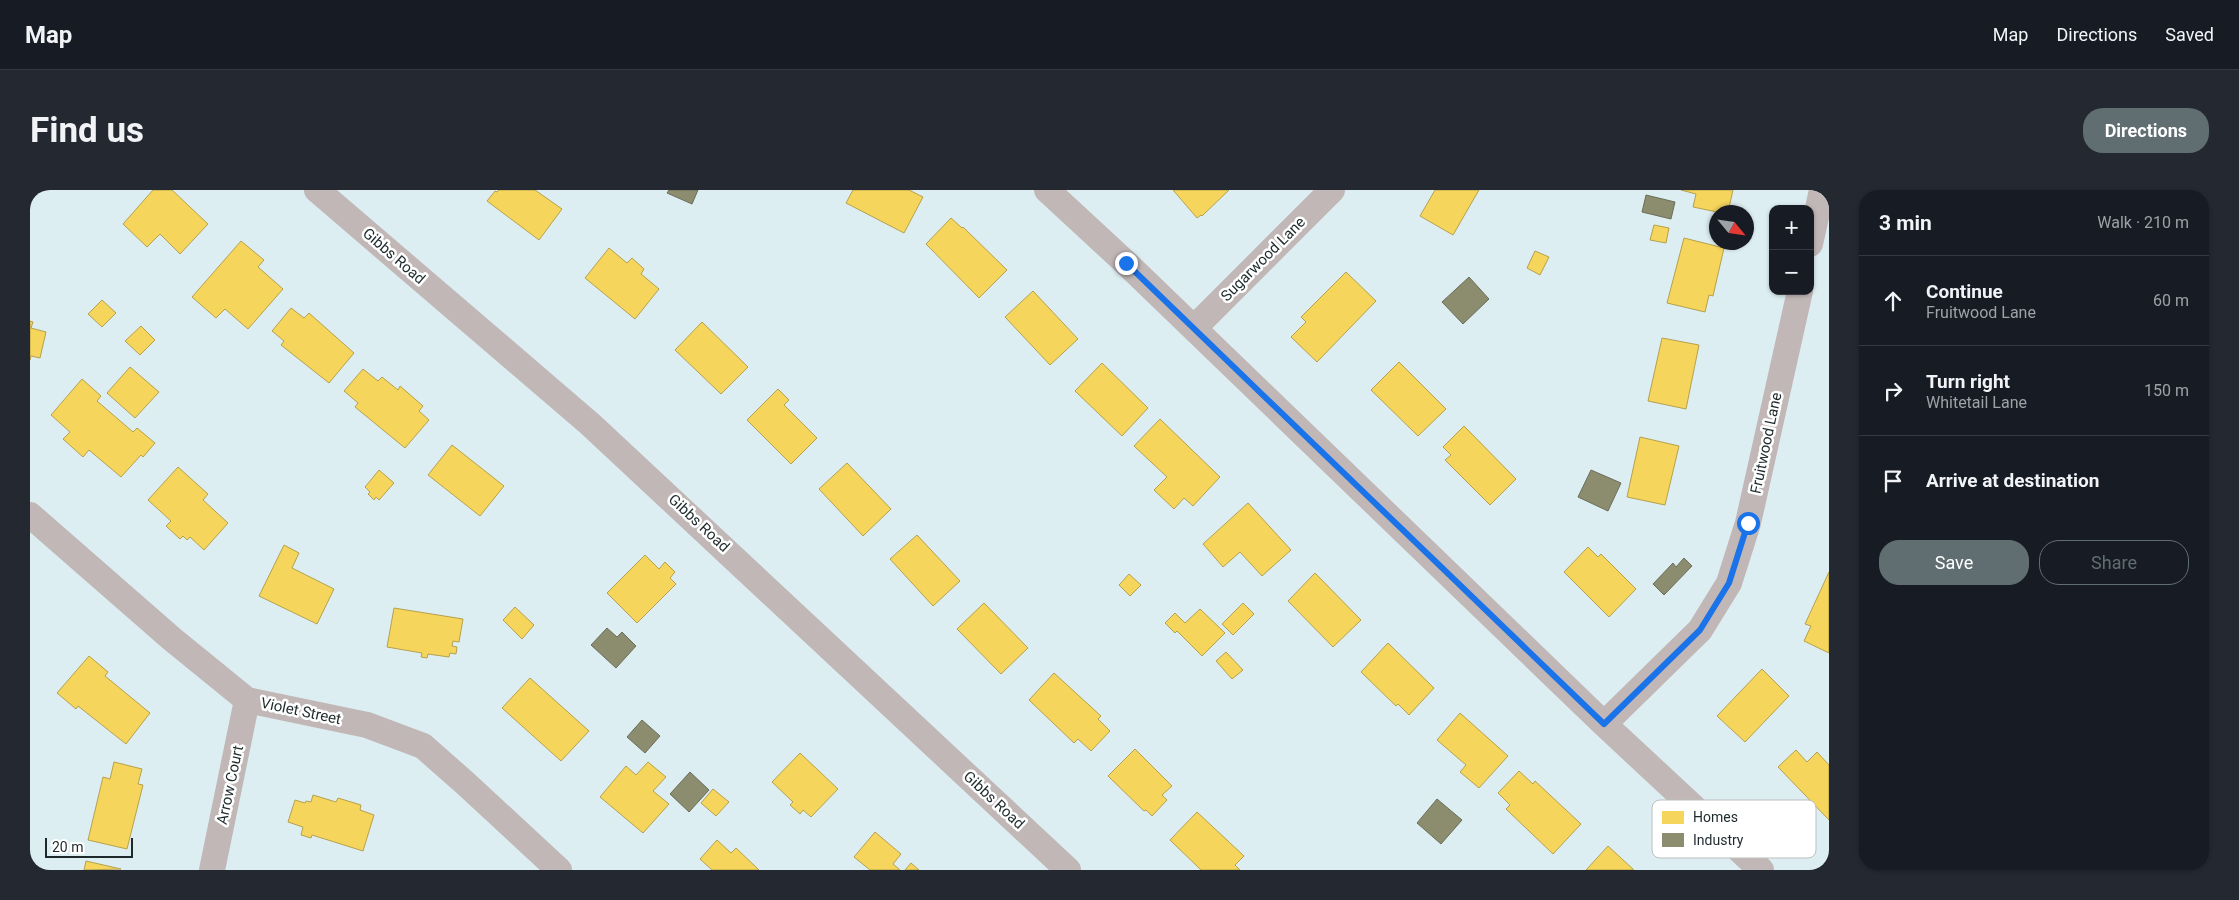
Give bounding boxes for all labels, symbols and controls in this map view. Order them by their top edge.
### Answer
text: Map [25,21,72,49]
text: Map [1993,24,2028,45]
text: Directions [2056,24,2137,45]
text: Saved [2165,24,2214,45]
button: Directions [2083,108,2209,153]
text: Find us [30,110,144,151]
north arrow [1709,205,1754,250]
map controls [1769,205,1814,295]
button: + [1769,205,1814,250]
text: 3 min [1879,211,1932,235]
street label: Sugarwood Lane [1217,213,1309,305]
text: Walk · 210 m [2097,213,2189,232]
street label: Gibbs Road [359,224,429,288]
button: − [1769,250,1814,295]
route end [1115,252,1138,275]
text: Continue [1926,280,2003,303]
icon: ahead [1879,287,1907,315]
text: 60 m [2153,291,2189,310]
text: Fruitwood Lane [1926,303,2036,322]
text: Turn right [1926,370,2010,393]
icon: right [1879,377,1907,405]
text: 150 m [2144,381,2189,400]
street label: Fruitwood Lane [1746,391,1786,495]
text: Whitetail Lane [1926,393,2027,412]
icon: arrive [1879,467,1907,495]
text: Arrive at destination [1926,469,2099,492]
street label: Gibbs Road [665,490,733,556]
route start [1737,512,1760,535]
button: Save [1879,540,2029,585]
button: Share [2039,540,2189,585]
street label: Violet Street [259,694,343,728]
street label: Arrow Court [213,744,247,826]
street label: Gibbs Road [960,767,1028,833]
legend [1652,800,1816,858]
text: Homes [1693,809,1738,825]
text: Industry [1693,832,1744,848]
scale bar [45,835,132,858]
text: 20 m [52,839,84,855]

